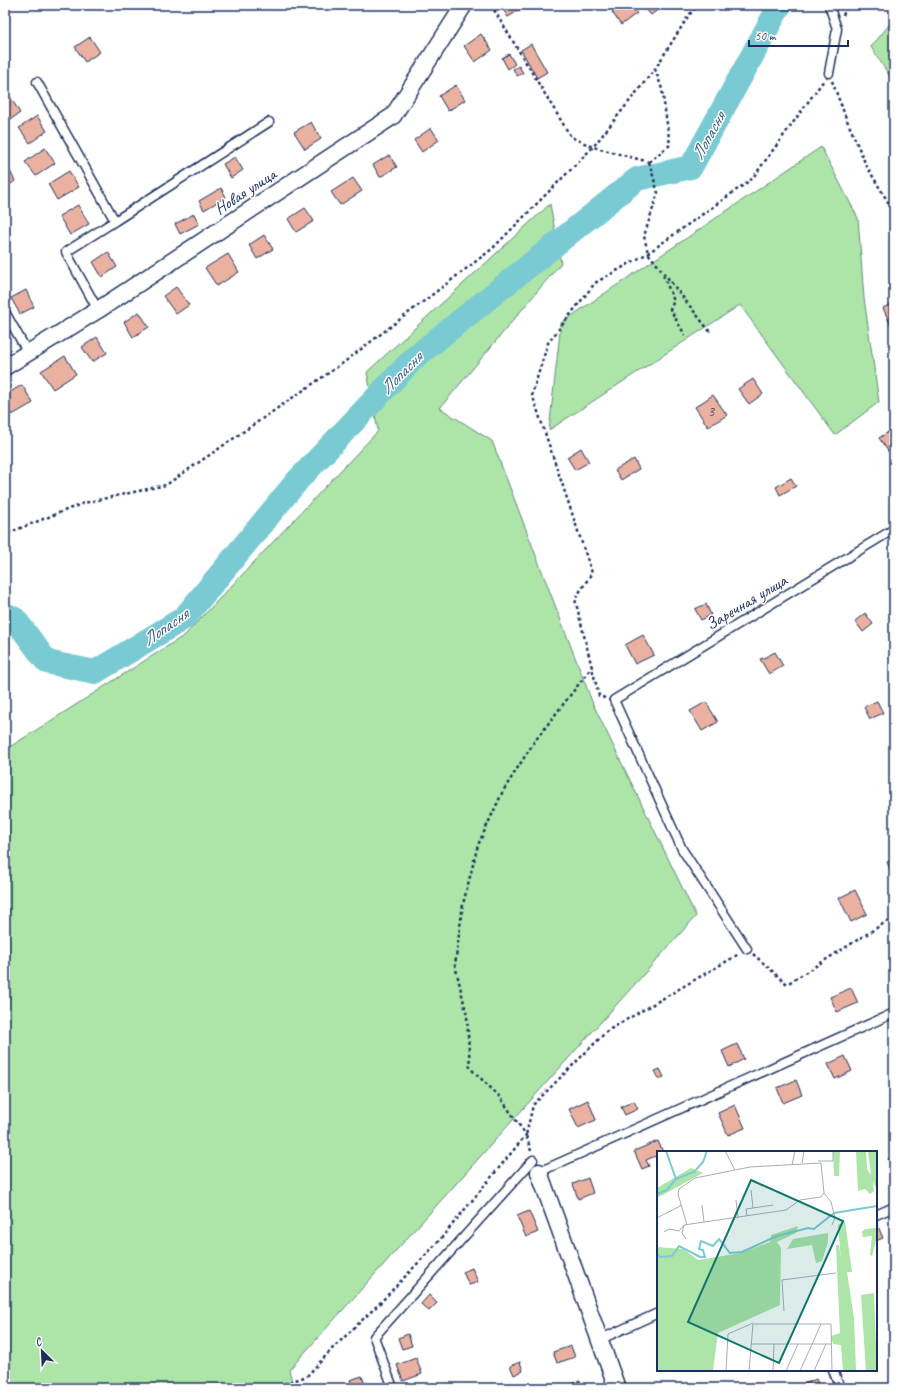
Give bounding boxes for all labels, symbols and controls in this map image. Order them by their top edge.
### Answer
scale bar [749,22,848,48]
text: 50 m [755,28,777,44]
water label: Лопасня [686,106,731,164]
street label: Новая улица [210,163,282,219]
water label: Лопасня [375,345,429,399]
house number: 3 [708,402,716,421]
street label: Заречная улица [702,569,792,635]
water label: Лопасня [138,602,194,651]
inset map [657,1151,877,1371]
north arrow [22,1331,62,1371]
text: С [33,1334,45,1349]

